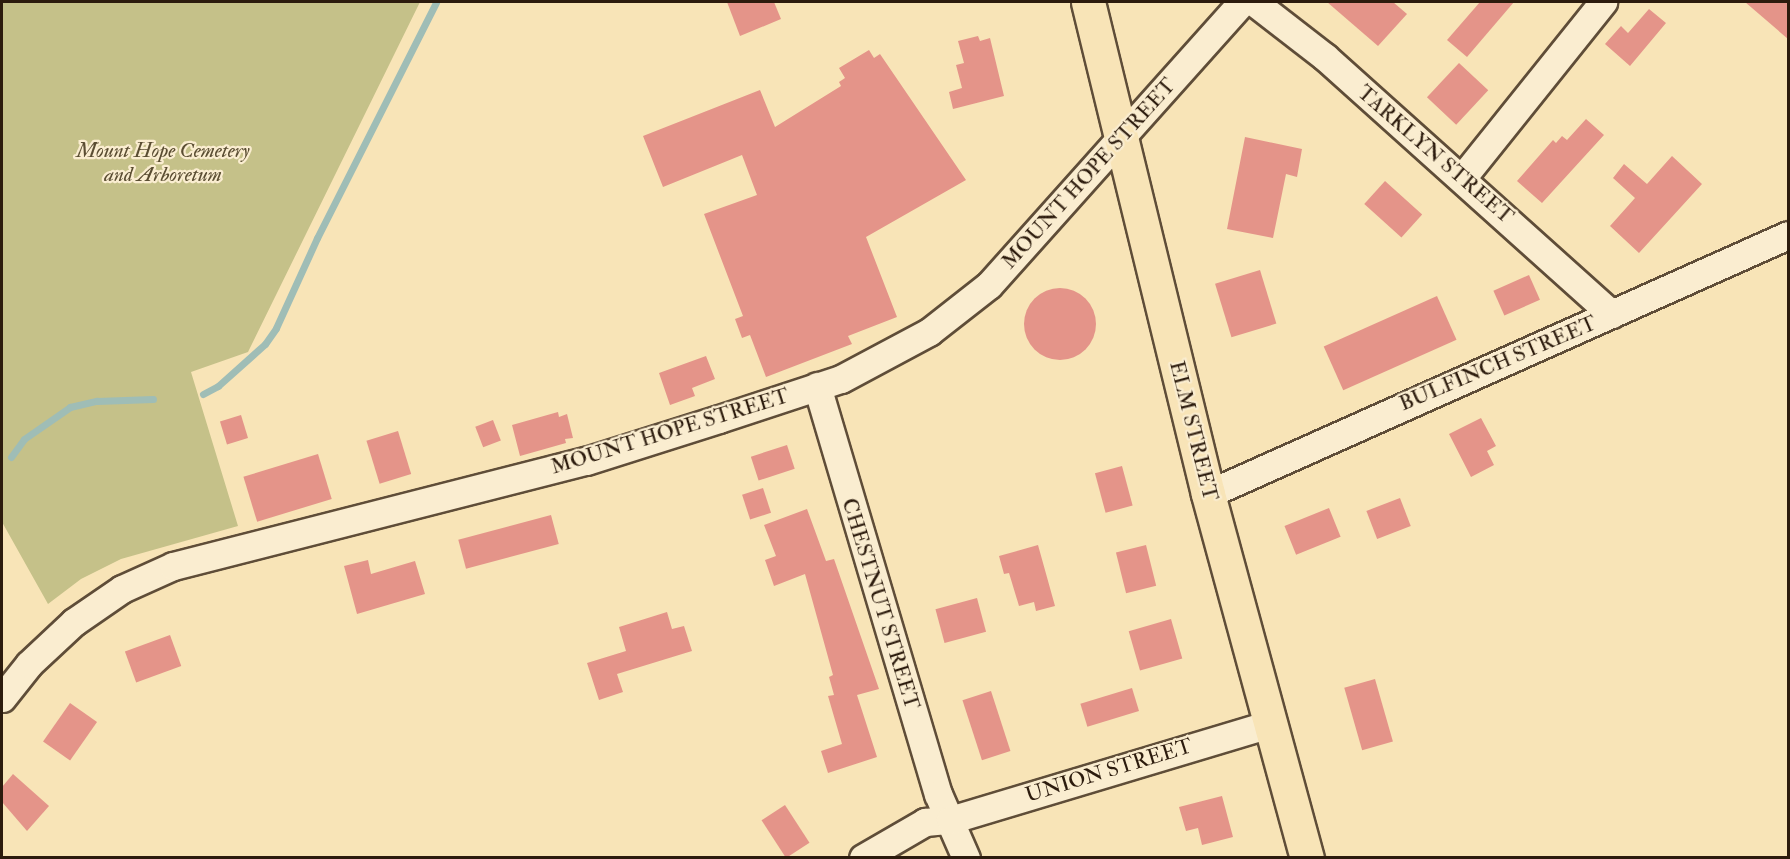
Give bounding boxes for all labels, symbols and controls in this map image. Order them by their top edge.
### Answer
street label: MOUNT HOPE STREET [997,74,1181,274]
street label: TARKLYN STREET [1352,80,1518,230]
park label: Mount Hope Cemetery and Arboretum [76,138,250,188]
street label: BULFINCH STREET [1396,311,1600,417]
street label: ELM STREET [1163,358,1223,504]
street label: MOUNT HOPE STREET [548,384,792,480]
street label: CHESTNUT STREET [836,495,924,713]
street label: UNION STREET [1023,734,1195,808]

